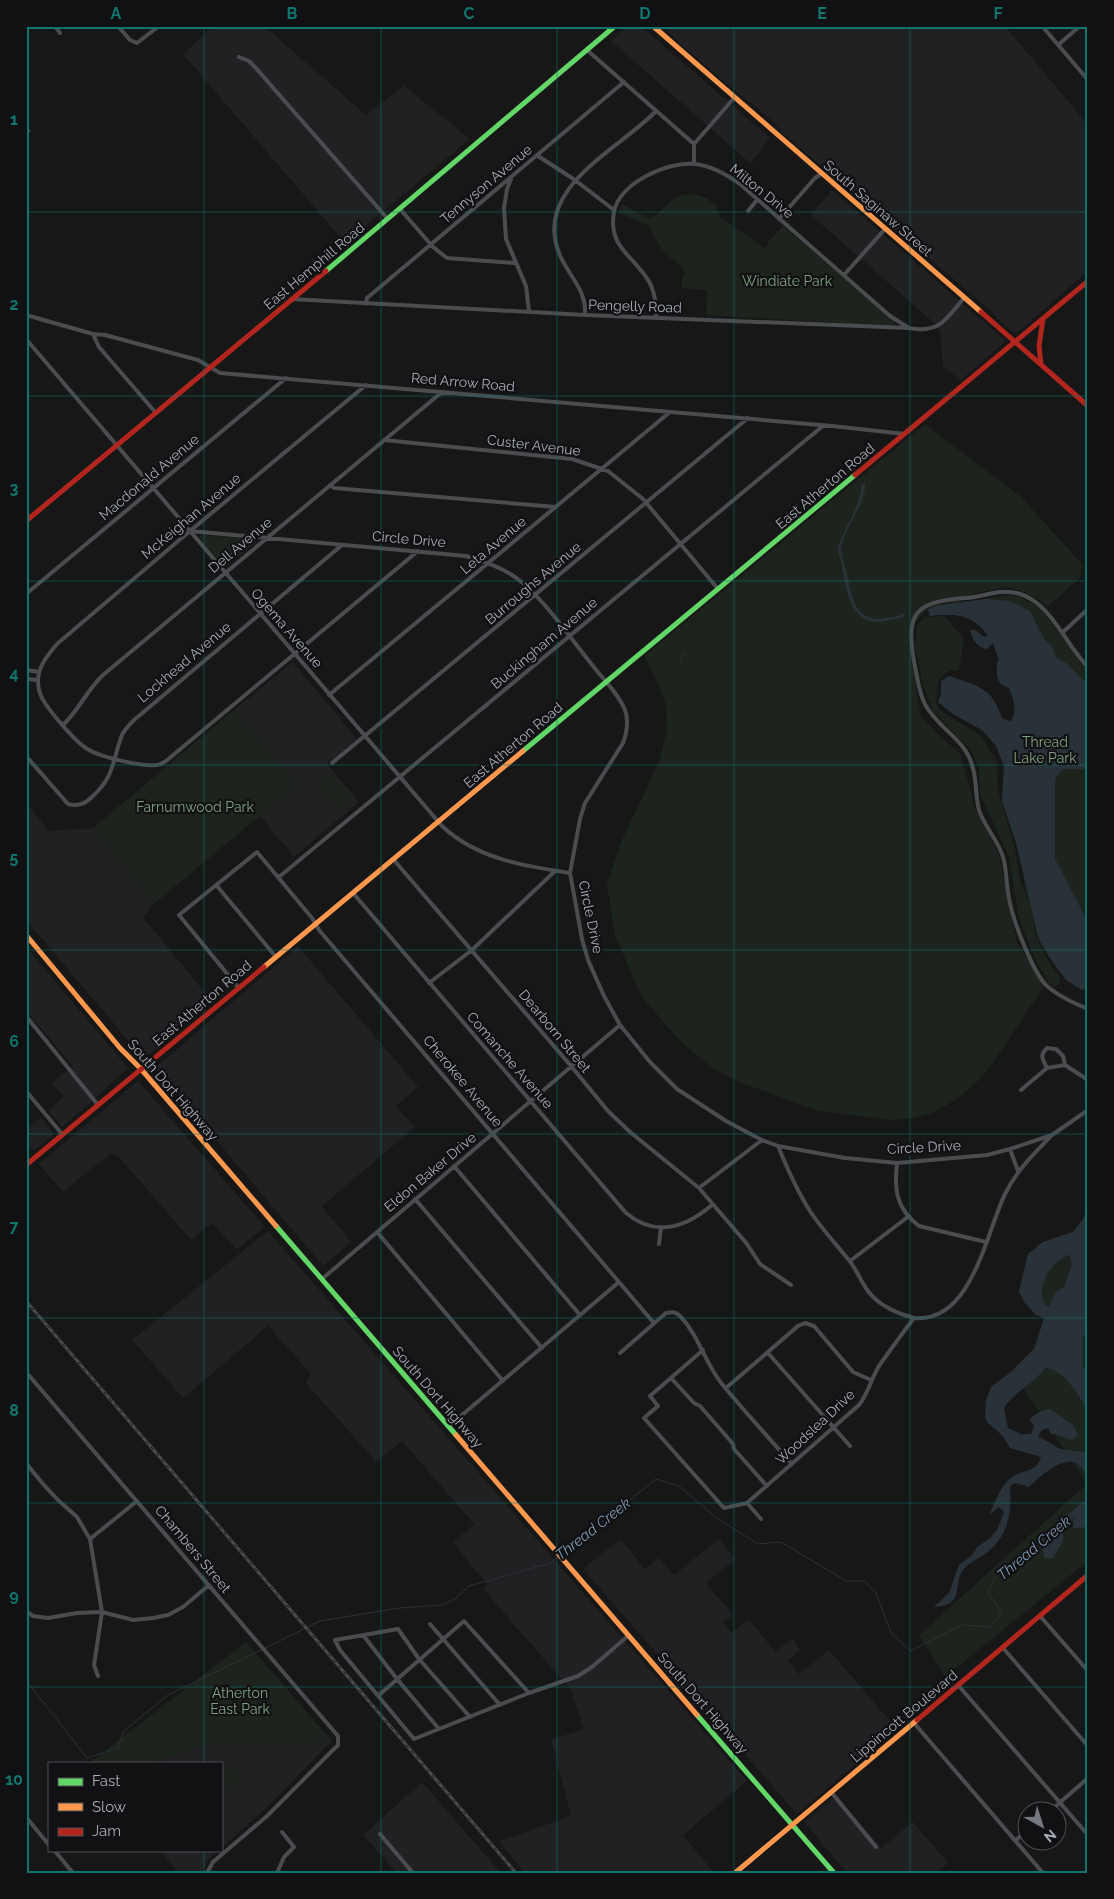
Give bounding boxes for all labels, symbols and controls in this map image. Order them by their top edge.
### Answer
text: A [111,4,122,23]
text: B [287,4,298,23]
text: C [464,4,475,23]
text: D [639,4,651,23]
text: E [817,4,827,23]
text: F [993,4,1003,23]
text: 1 [10,110,18,129]
street label: Tennyson Avenue [437,141,535,227]
street label: South Saginaw Street [821,157,936,260]
street label: Milton Drive [727,160,797,222]
street label: East Hemphill Road [260,219,368,313]
park label: Windiate Park [742,273,833,289]
text: 2 [9,295,19,314]
street label: Pengelly Road [588,296,682,316]
street label: Red Arrow Road [410,369,516,395]
street label: Macdonald Avenue [96,431,202,523]
street label: Custer Avenue [486,431,582,459]
street label: East Atherton Road [772,440,878,532]
street label: McKeighan Avenue [138,470,244,562]
text: 3 [10,479,19,498]
street label: Leta Avenue [457,513,529,577]
street label: Dell Avenue [205,514,275,576]
street label: Circle Drive [371,528,447,550]
street label: Burroughs Avenue [482,538,584,628]
street label: Ogema Avenue [248,585,326,671]
street label: Buckingham Avenue [488,594,600,692]
street label: Lockhead Avenue [134,618,234,706]
text: 4 [9,664,19,683]
street label: East Atherton Road [460,699,566,791]
park label: Thread Lake Park [1013,734,1077,766]
park label: Farnumwood Park [136,799,254,815]
text: 5 [10,848,19,867]
street label: Circle Drive [575,879,607,955]
street label: East Atherton Road [149,957,255,1049]
street label: Dearborn Street [516,986,594,1076]
street label: Comanche Avenue [464,1008,556,1112]
text: 6 [9,1032,19,1051]
street label: Cherokee Avenue [420,1032,506,1130]
street label: South Dort Highway [125,1036,222,1144]
street label: Eldon Baker Drive [381,1129,479,1215]
street label: Circle Drive [887,1137,961,1157]
text: 7 [10,1217,19,1236]
street label: South Dort Highway [390,1343,487,1451]
street label: Woodslea Drive [772,1386,858,1468]
text: 8 [9,1401,19,1420]
water label: Thread Creek [552,1494,634,1564]
street label: Chambers Street [152,1502,234,1596]
water label: Thread Creek [994,1512,1074,1584]
text: 9 [9,1586,19,1605]
street label: South Dort Highway [655,1649,752,1757]
street label: Lippincott Boulevard [847,1667,961,1765]
park label: Atherton East Park [210,1685,270,1717]
legend [48,1762,222,1852]
text: 10 [5,1770,23,1789]
text: Fast [92,1772,120,1790]
text: Slow [92,1798,126,1816]
north arrow [1016,1802,1066,1852]
text: Jam [92,1822,121,1840]
text: N [1041,1827,1059,1846]

